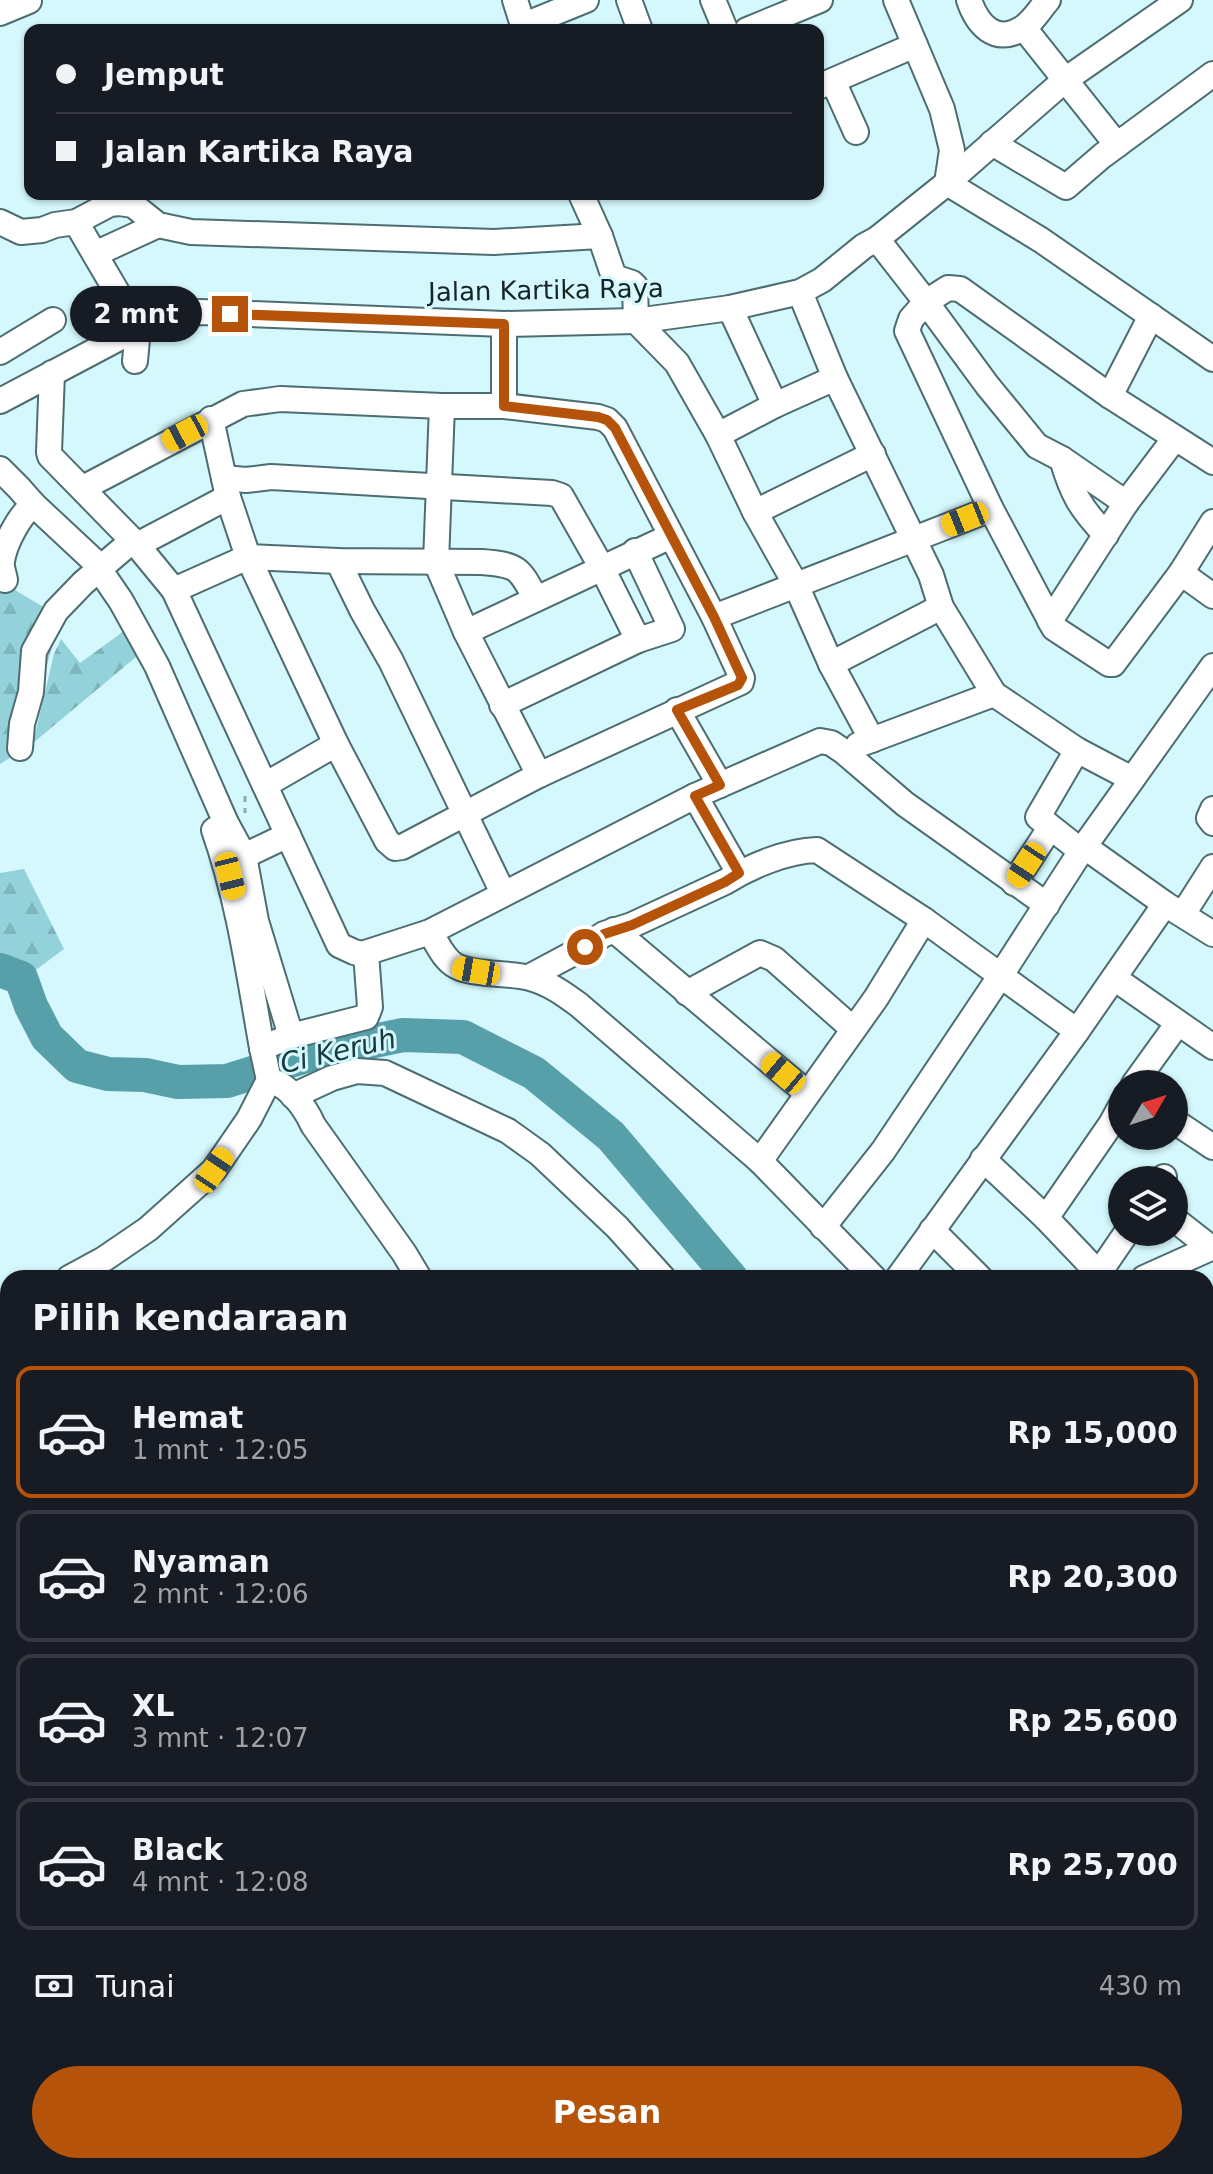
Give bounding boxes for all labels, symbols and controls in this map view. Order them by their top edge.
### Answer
text: Jemput [104,57,224,92]
text: Jalan Kartika Raya [104,134,414,169]
street label: Jalan Kartika Raya [426,273,664,307]
callout: 2 mnt [70,286,202,342]
route end [212,296,248,332]
text: 2 mnt [93,299,179,329]
car [158,411,212,455]
car [938,499,992,539]
car [1003,838,1049,892]
car [213,850,247,902]
route start [567,929,603,965]
car [450,955,502,987]
water label: Ci Keruh [277,1022,399,1080]
car [757,1048,809,1098]
north arrow [1108,1070,1188,1150]
map controls [1108,1070,1188,1246]
car [191,1143,237,1197]
button: layers [1108,1166,1188,1246]
text: Pilih kendaraan [32,1297,349,1338]
icon: car [36,1396,108,1468]
text: Hemat [132,1400,243,1435]
text: Rp 15,000 [1007,1415,1178,1450]
text: 1 mnt · 12:05 [132,1435,309,1465]
icon: car [36,1540,108,1612]
text: Nyaman [132,1544,270,1579]
text: Rp 20,300 [1007,1559,1178,1594]
text: 2 mnt · 12:06 [132,1579,309,1609]
icon: car [36,1684,108,1756]
text: XL [132,1688,174,1723]
text: Rp 25,600 [1007,1703,1178,1738]
text: 3 mnt · 12:07 [132,1723,309,1753]
icon: car [36,1828,108,1900]
text: Black [132,1832,223,1867]
text: Rp 25,700 [1007,1847,1178,1882]
text: 4 mnt · 12:08 [132,1867,309,1897]
icon: cash [32,1964,76,2008]
text: Tunai [96,1969,175,2004]
text: 430 m [1099,1971,1182,2001]
button: Pesan [32,2066,1182,2158]

